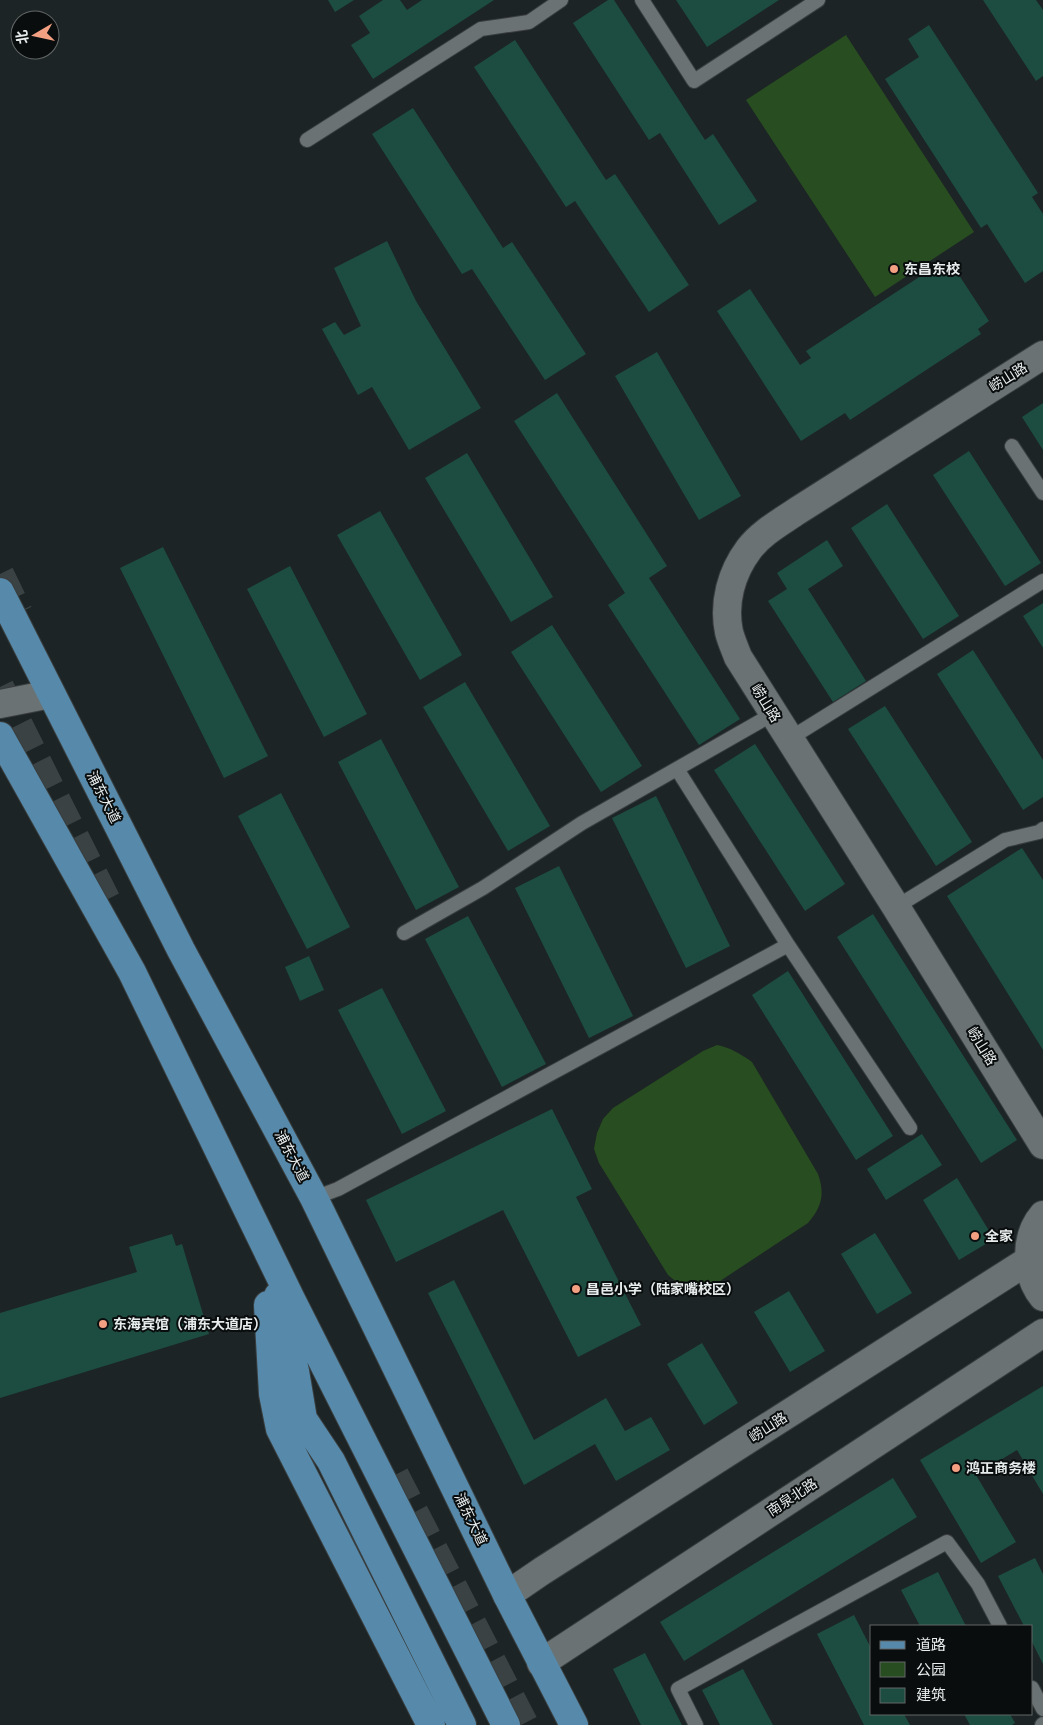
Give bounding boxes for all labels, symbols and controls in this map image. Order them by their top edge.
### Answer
north arrow [10,10,60,60]
text: 北 [14,29,33,45]
place label: 东昌东校 [904,261,960,279]
marker: 东昌东校 [888,263,900,275]
street label: 崂山路 [986,360,1031,397]
street label: 崂山路 [746,681,783,726]
street label: 浦东大道 [82,769,123,826]
street label: 崂山路 [962,1024,999,1069]
street label: 浦东大道 [270,1128,311,1185]
place label: 全家 [985,1228,1013,1246]
marker: 全家 [969,1230,981,1242]
place label: 昌邑小学（陆家嘴校区） [586,1281,740,1299]
marker: 昌邑小学（陆家嘴校区） [570,1283,582,1295]
place label: 东海宾馆（浦东大道店） [113,1316,267,1334]
marker: 东海宾馆（浦东大道店） [97,1318,109,1330]
street label: 崂山路 [747,1410,791,1447]
place label: 鸿正商务楼 [966,1460,1036,1478]
marker: 鸿正商务楼 [950,1462,962,1474]
street label: 南泉北路 [764,1475,821,1521]
street label: 浦东大道 [450,1491,490,1549]
legend [870,1625,1033,1715]
text: 道路 [916,1637,946,1656]
text: 公园 [916,1662,946,1681]
text: 建筑 [916,1687,946,1706]

